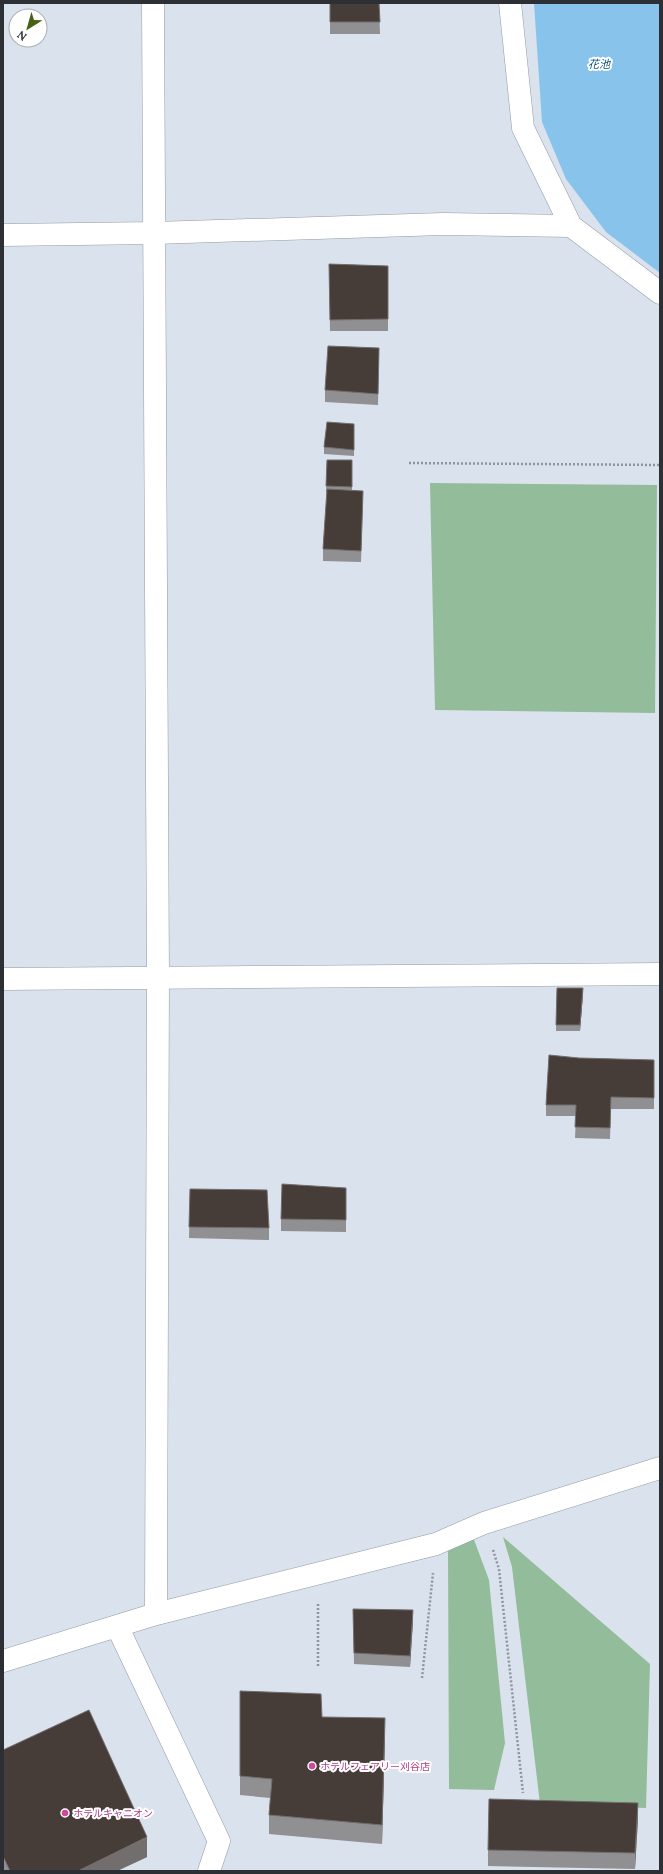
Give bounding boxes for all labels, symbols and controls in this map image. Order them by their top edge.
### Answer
north arrow [8,8,48,48]
text: N [14,28,30,44]
water label: 花池 [588,57,611,71]
place label: ホテルフェアリー刈谷店 [320,1760,430,1773]
marker: ホテルフェアリー刈谷店 [307,1761,317,1771]
place label: ホテルキャニオン [73,1807,153,1820]
marker: ホテルキャニオン [60,1808,70,1818]

